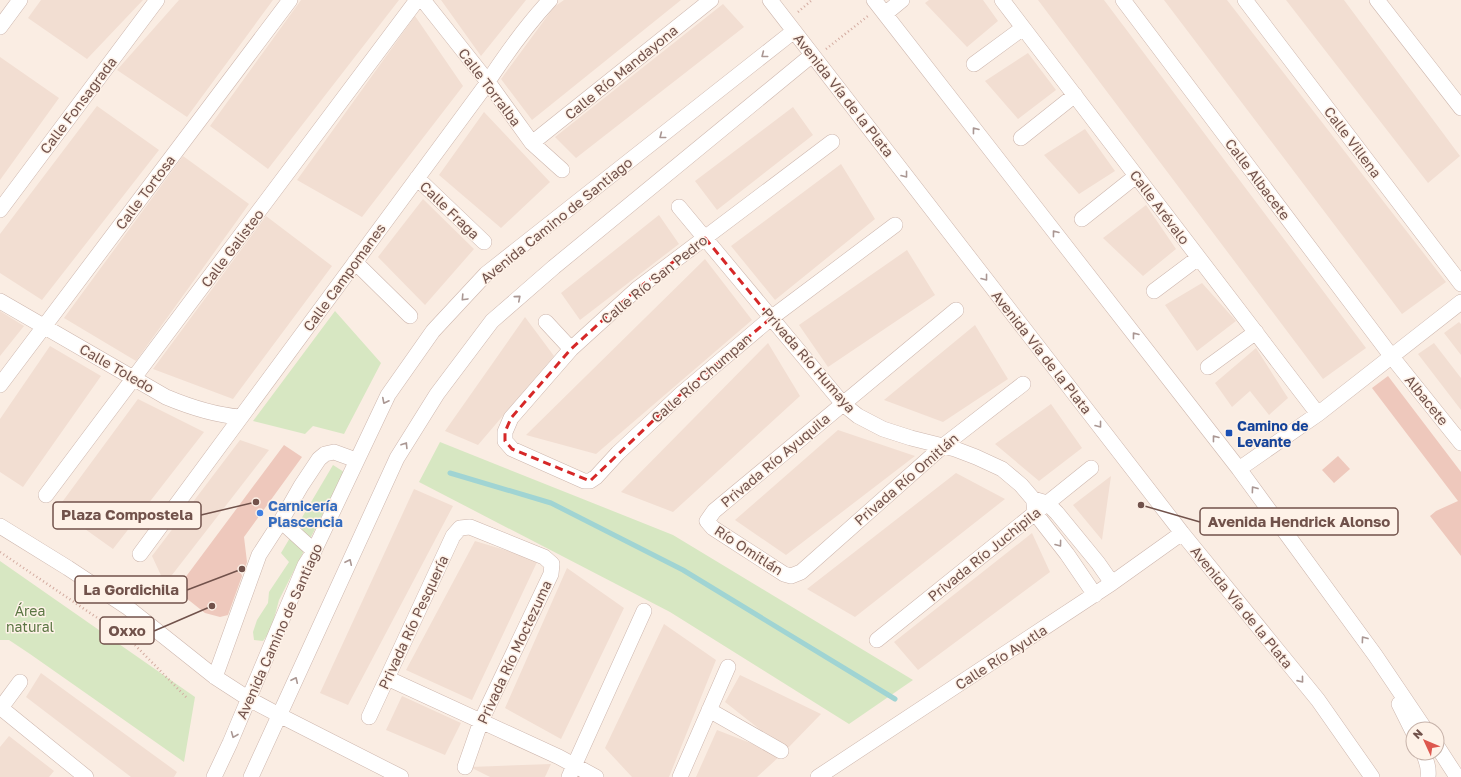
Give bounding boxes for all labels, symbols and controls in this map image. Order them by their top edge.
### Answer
street label: Calle Río Mandayona [561,21,681,123]
street label: Avenida Vía de la Plata [790,30,898,160]
street label: Calle Torralba [455,45,525,129]
one-way arrow [761,51,768,58]
street label: Calle Fonsagrada [36,53,120,157]
street label: Calle Villena [1321,103,1385,181]
one-way arrow [973,127,980,134]
one-way arrow [659,131,666,138]
street label: Calle Albacete [1222,135,1294,223]
street label: Calle Tortosa [112,151,178,233]
street label: Avenida Camino de Santiago [477,153,635,287]
street label: Calle Arévalo [1127,167,1193,247]
one-way arrow [901,170,908,177]
street label: Calle Fraga [417,178,483,242]
street label: Calle Galisteo [197,206,267,290]
street label: Calle Campomanes [299,220,389,334]
one-way arrow [1053,230,1060,237]
street label: Calle Río San Pedro [598,231,710,327]
one-way arrow [980,273,987,280]
street label: Avenida Vía de la Plata [988,287,1096,417]
one-way arrow [461,293,469,301]
one-way arrow [514,296,521,303]
street label: Privada Río Humaya [759,304,859,416]
street label: Calle Río Chumpan [647,330,755,426]
one-way arrow [1133,333,1140,340]
street label: Calle Toledo [77,340,157,396]
street label: Albacete [1402,372,1452,428]
one-way arrow [382,397,390,404]
street label: Privada Río Ayuquila [717,409,833,511]
place label: Camino de Levante [1237,417,1308,450]
one-way arrow [1094,420,1101,427]
marker: Camino de Levante [1224,428,1234,438]
street label: Privada Río Omitlán [851,429,961,529]
one-way arrow [1213,435,1220,442]
one-way arrow [401,442,408,449]
one-way arrow [1252,487,1259,494]
place label: Carnicería Plascencia [268,497,343,530]
callout: Plaza Compostela [53,502,201,529]
street label: Privada Río Juchipila [924,503,1044,605]
text: Plaza Compostela [61,505,193,523]
marker: Carnicería Plascencia [255,508,265,518]
callout: Avenida Hendrick Alonso [1200,508,1398,535]
text: Avenida Hendrick Alonso [1208,512,1390,530]
street label: Río Omitlán [712,522,786,578]
one-way arrow [1054,539,1061,546]
street label: Avenida Camino de Santiago [232,541,326,721]
street label: Avenida Vía de la Plata [1188,543,1296,671]
street label: Privada Río Pesquería [374,552,452,692]
one-way arrow [345,558,353,565]
callout: La Gordichila [75,576,187,603]
street label: Privada Río Moctezuma [473,577,555,727]
text: La Gordichila [83,580,179,598]
park label: Área natural [6,602,54,635]
callout: Oxxo [100,617,154,644]
text: Oxxo [108,621,146,639]
street label: Calle Río Ayutla [952,621,1050,693]
one-way arrow [1362,637,1369,644]
one-way arrow [1297,675,1304,683]
one-way arrow [290,677,298,684]
north arrow [1405,721,1445,761]
text: N [1410,726,1425,741]
one-way arrow [231,730,239,738]

